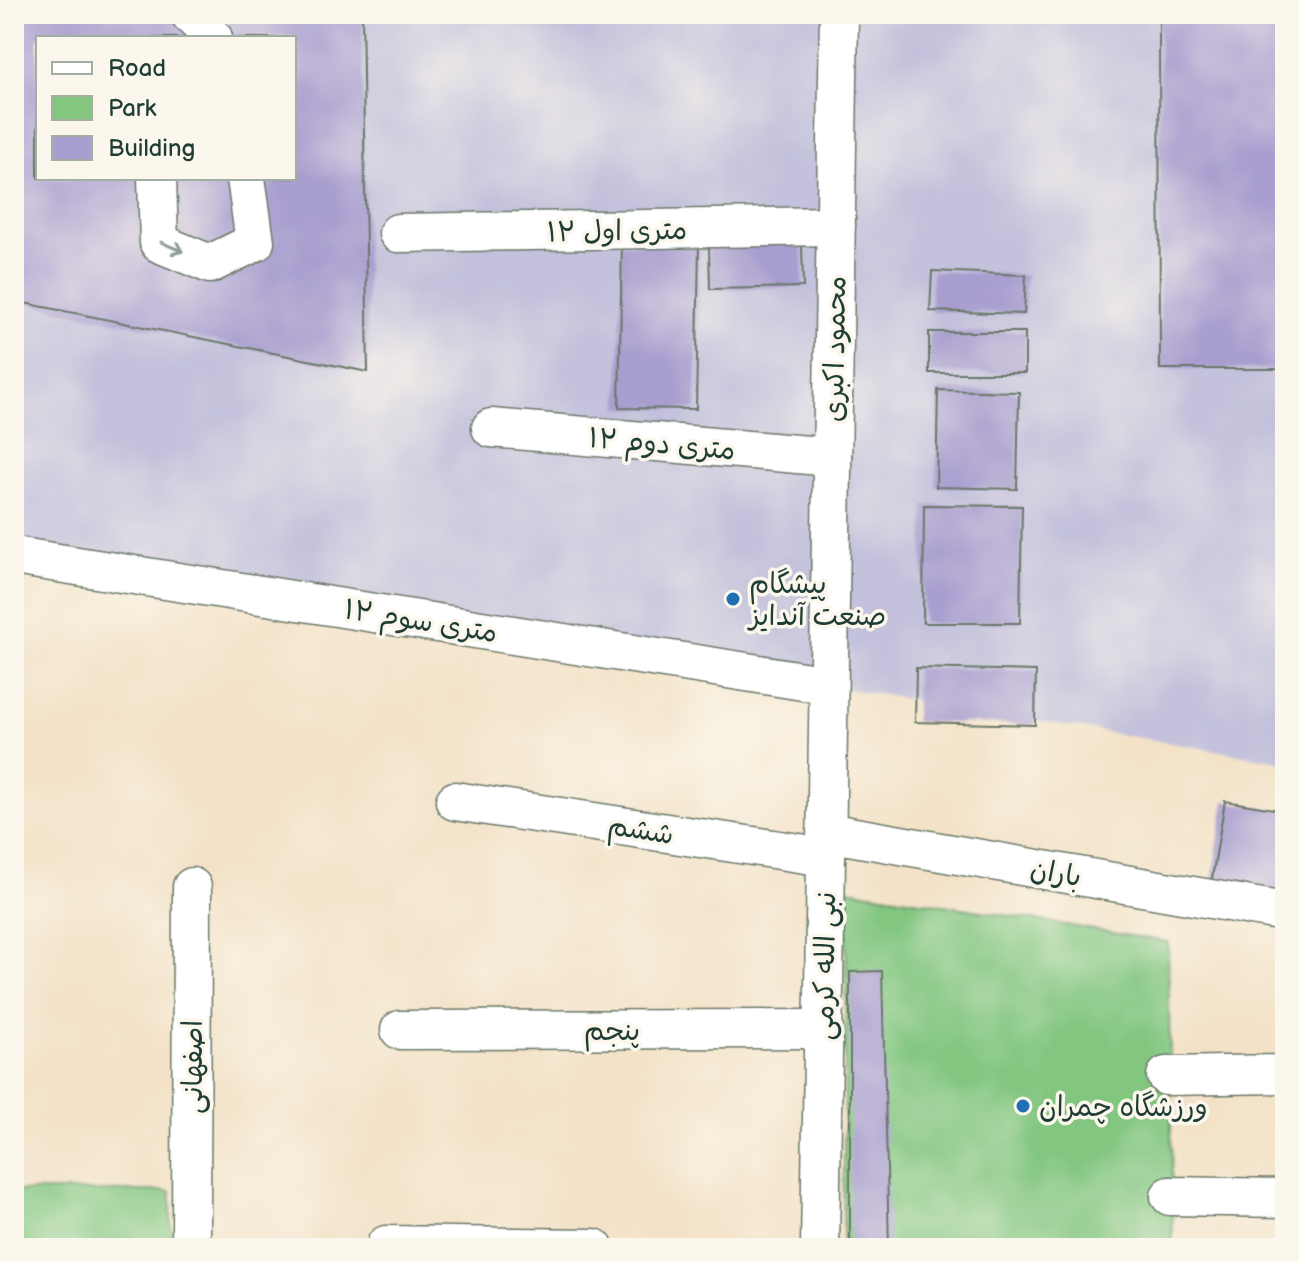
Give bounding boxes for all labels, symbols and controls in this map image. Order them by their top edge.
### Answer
legend [36,36,296,180]
text: Road [108,54,166,83]
text: Park [108,94,156,123]
text: Building [108,134,195,163]
street label: ۱۲ متری اول [547,214,688,249]
one-way arrow [159,241,183,256]
street label: محمود اکبری [818,276,853,422]
street label: ۱۲ متری دوم [587,422,737,471]
place label: پیشگام صنعت آندایز [747,567,886,633]
marker: پیشگام صنعت آندایز [724,590,742,608]
street label: ۱۲ متری سوم [341,593,500,654]
street label: ششم [605,809,676,856]
street label: باران [1028,853,1084,894]
street label: نبی الله کرمی [808,891,843,1041]
street label: پنجم [584,1015,640,1052]
street label: اصفهانی [177,1020,210,1114]
place label: ورزشگاه چمران [1039,1090,1208,1124]
marker: ورزشگاه چمران [1014,1097,1032,1115]

